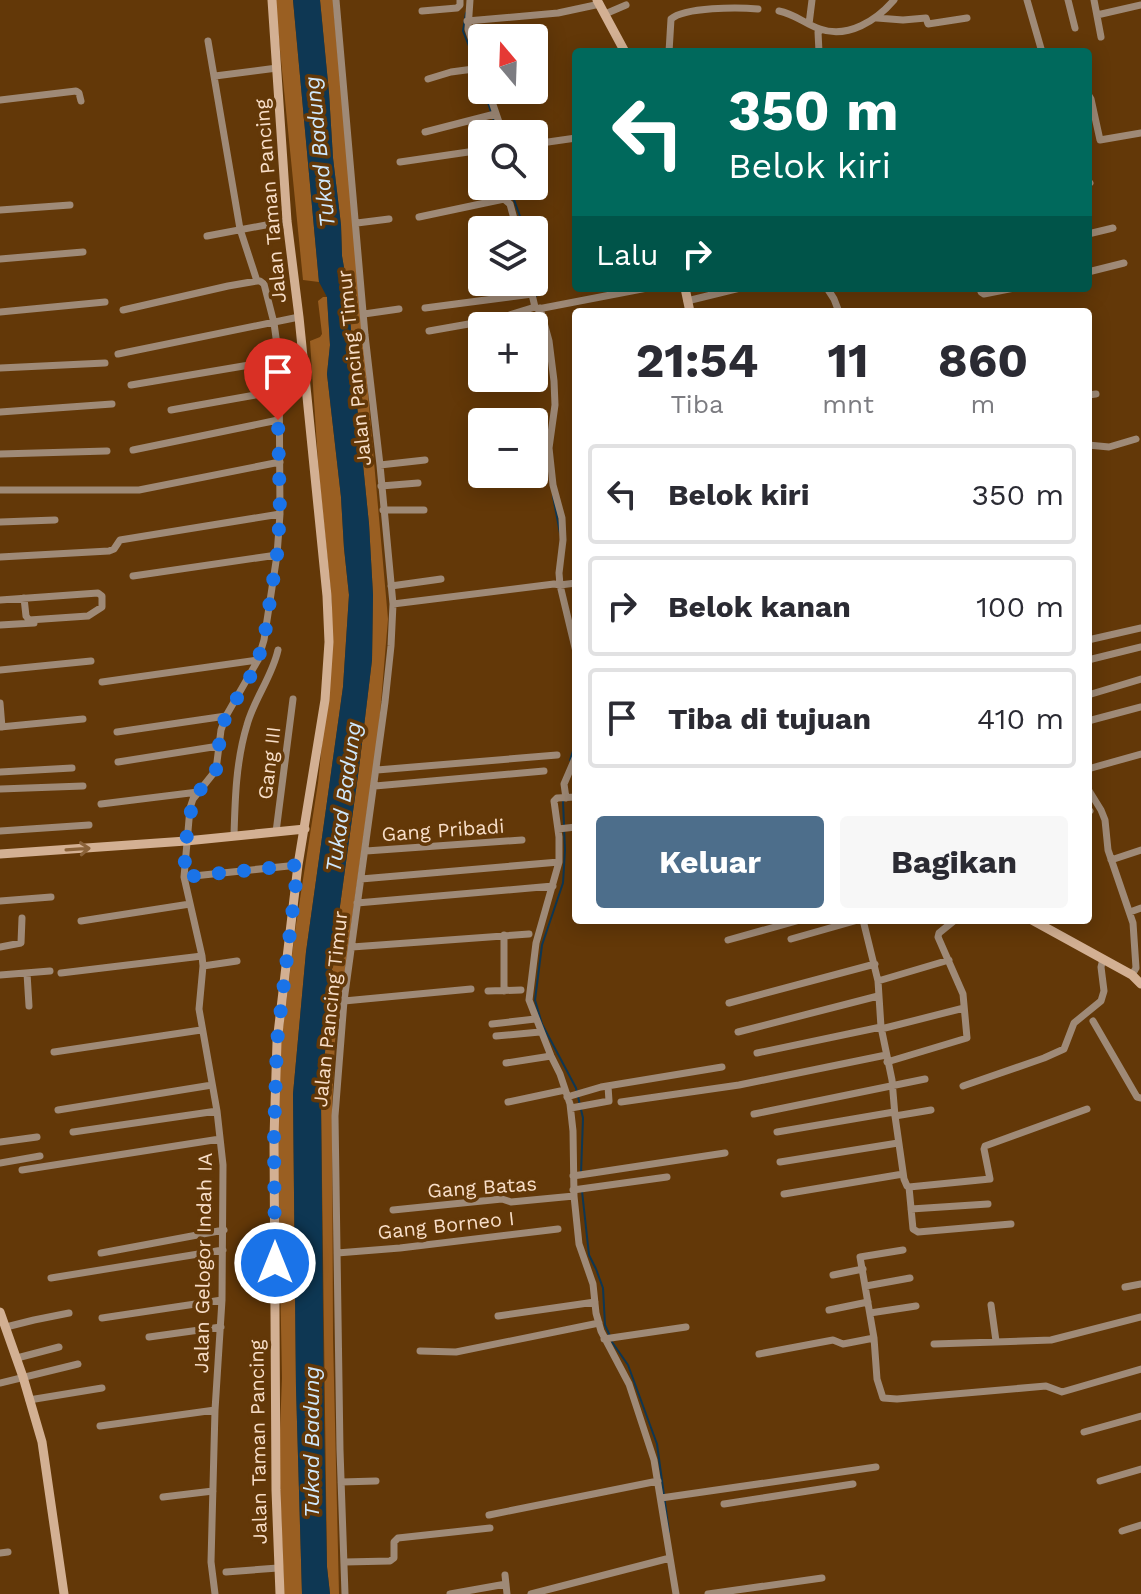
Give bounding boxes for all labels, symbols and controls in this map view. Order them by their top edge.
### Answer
north arrow [468,24,548,104]
map controls [468,24,548,488]
water label: Tukad Badung [299,75,340,229]
text: 350 m [728,78,899,144]
icon: left [596,80,700,184]
street label: Jalan Taman Pancing [249,98,291,304]
button: search [468,120,548,200]
text: Belok kiri [728,145,891,187]
button: layers [468,216,548,296]
icon: right [675,232,719,276]
text: Lalu [596,237,659,272]
street label: Jalan Pancing Timur [332,269,376,467]
button: + [468,312,548,392]
text: 21:54 [636,332,759,389]
text: 11 [827,332,869,389]
text: 860 [938,332,1028,389]
pin [244,338,312,420]
icon: arrive [256,350,300,394]
text: Tiba [671,389,724,419]
text: mnt [822,389,874,419]
text: m [971,389,995,419]
button: − [468,408,548,488]
icon: left [600,472,644,516]
text: Belok kiri [668,477,810,512]
text: 350 m [972,477,1064,512]
icon: right [600,584,644,628]
text: Belok kanan [668,589,851,624]
text: 100 m [976,589,1064,624]
icon: arrive [600,696,644,740]
text: Tiba di tujuan [668,701,871,736]
text: 410 m [977,701,1064,736]
water label: Tukad Badung [321,720,366,874]
street label: Gang III [253,725,285,801]
street label: Gang Pribadi [381,814,505,846]
button: Keluar [596,816,824,908]
button: Bagikan [840,816,1068,908]
one-way arrow [64,841,91,856]
street label: Jalan Pancing Timur [308,910,352,1108]
street label: Jalan Gelogor Indah IA [189,1153,217,1373]
street label: Gang Batas [426,1171,538,1203]
street label: Gang Borneo I [376,1206,516,1244]
position arrow [233,1221,317,1305]
street label: Jalan Taman Pancing [244,1339,272,1545]
water label: Tukad Badung [299,1366,324,1518]

